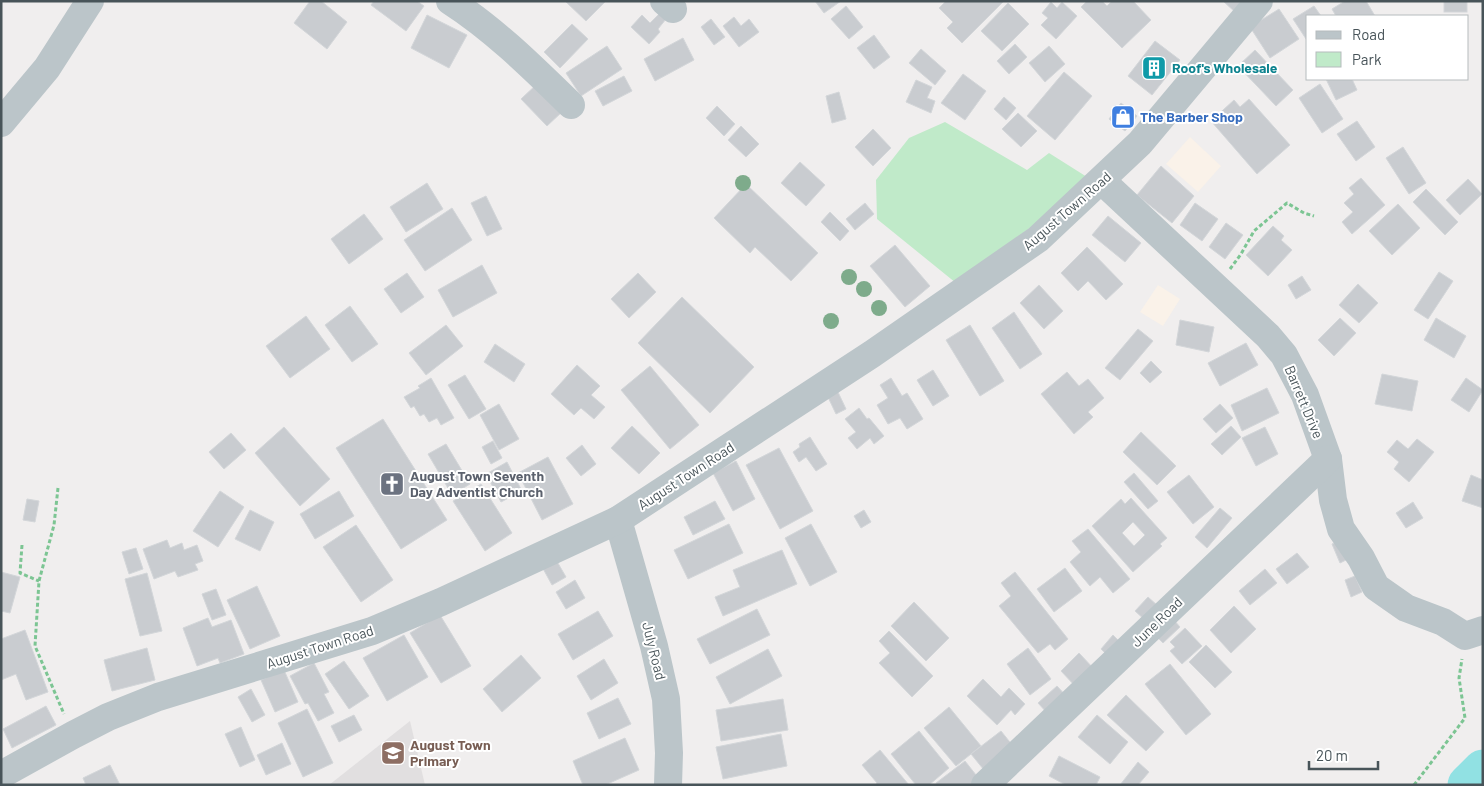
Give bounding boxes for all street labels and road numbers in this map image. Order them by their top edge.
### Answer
street label: August Town Road [1019,168,1114,254]
street label: Barrett Drive [1281,363,1327,441]
street label: August Town Road [634,438,737,513]
street label: June Road [1128,593,1186,650]
street label: July Road [639,620,670,682]
street label: August Town Road [264,621,375,672]

